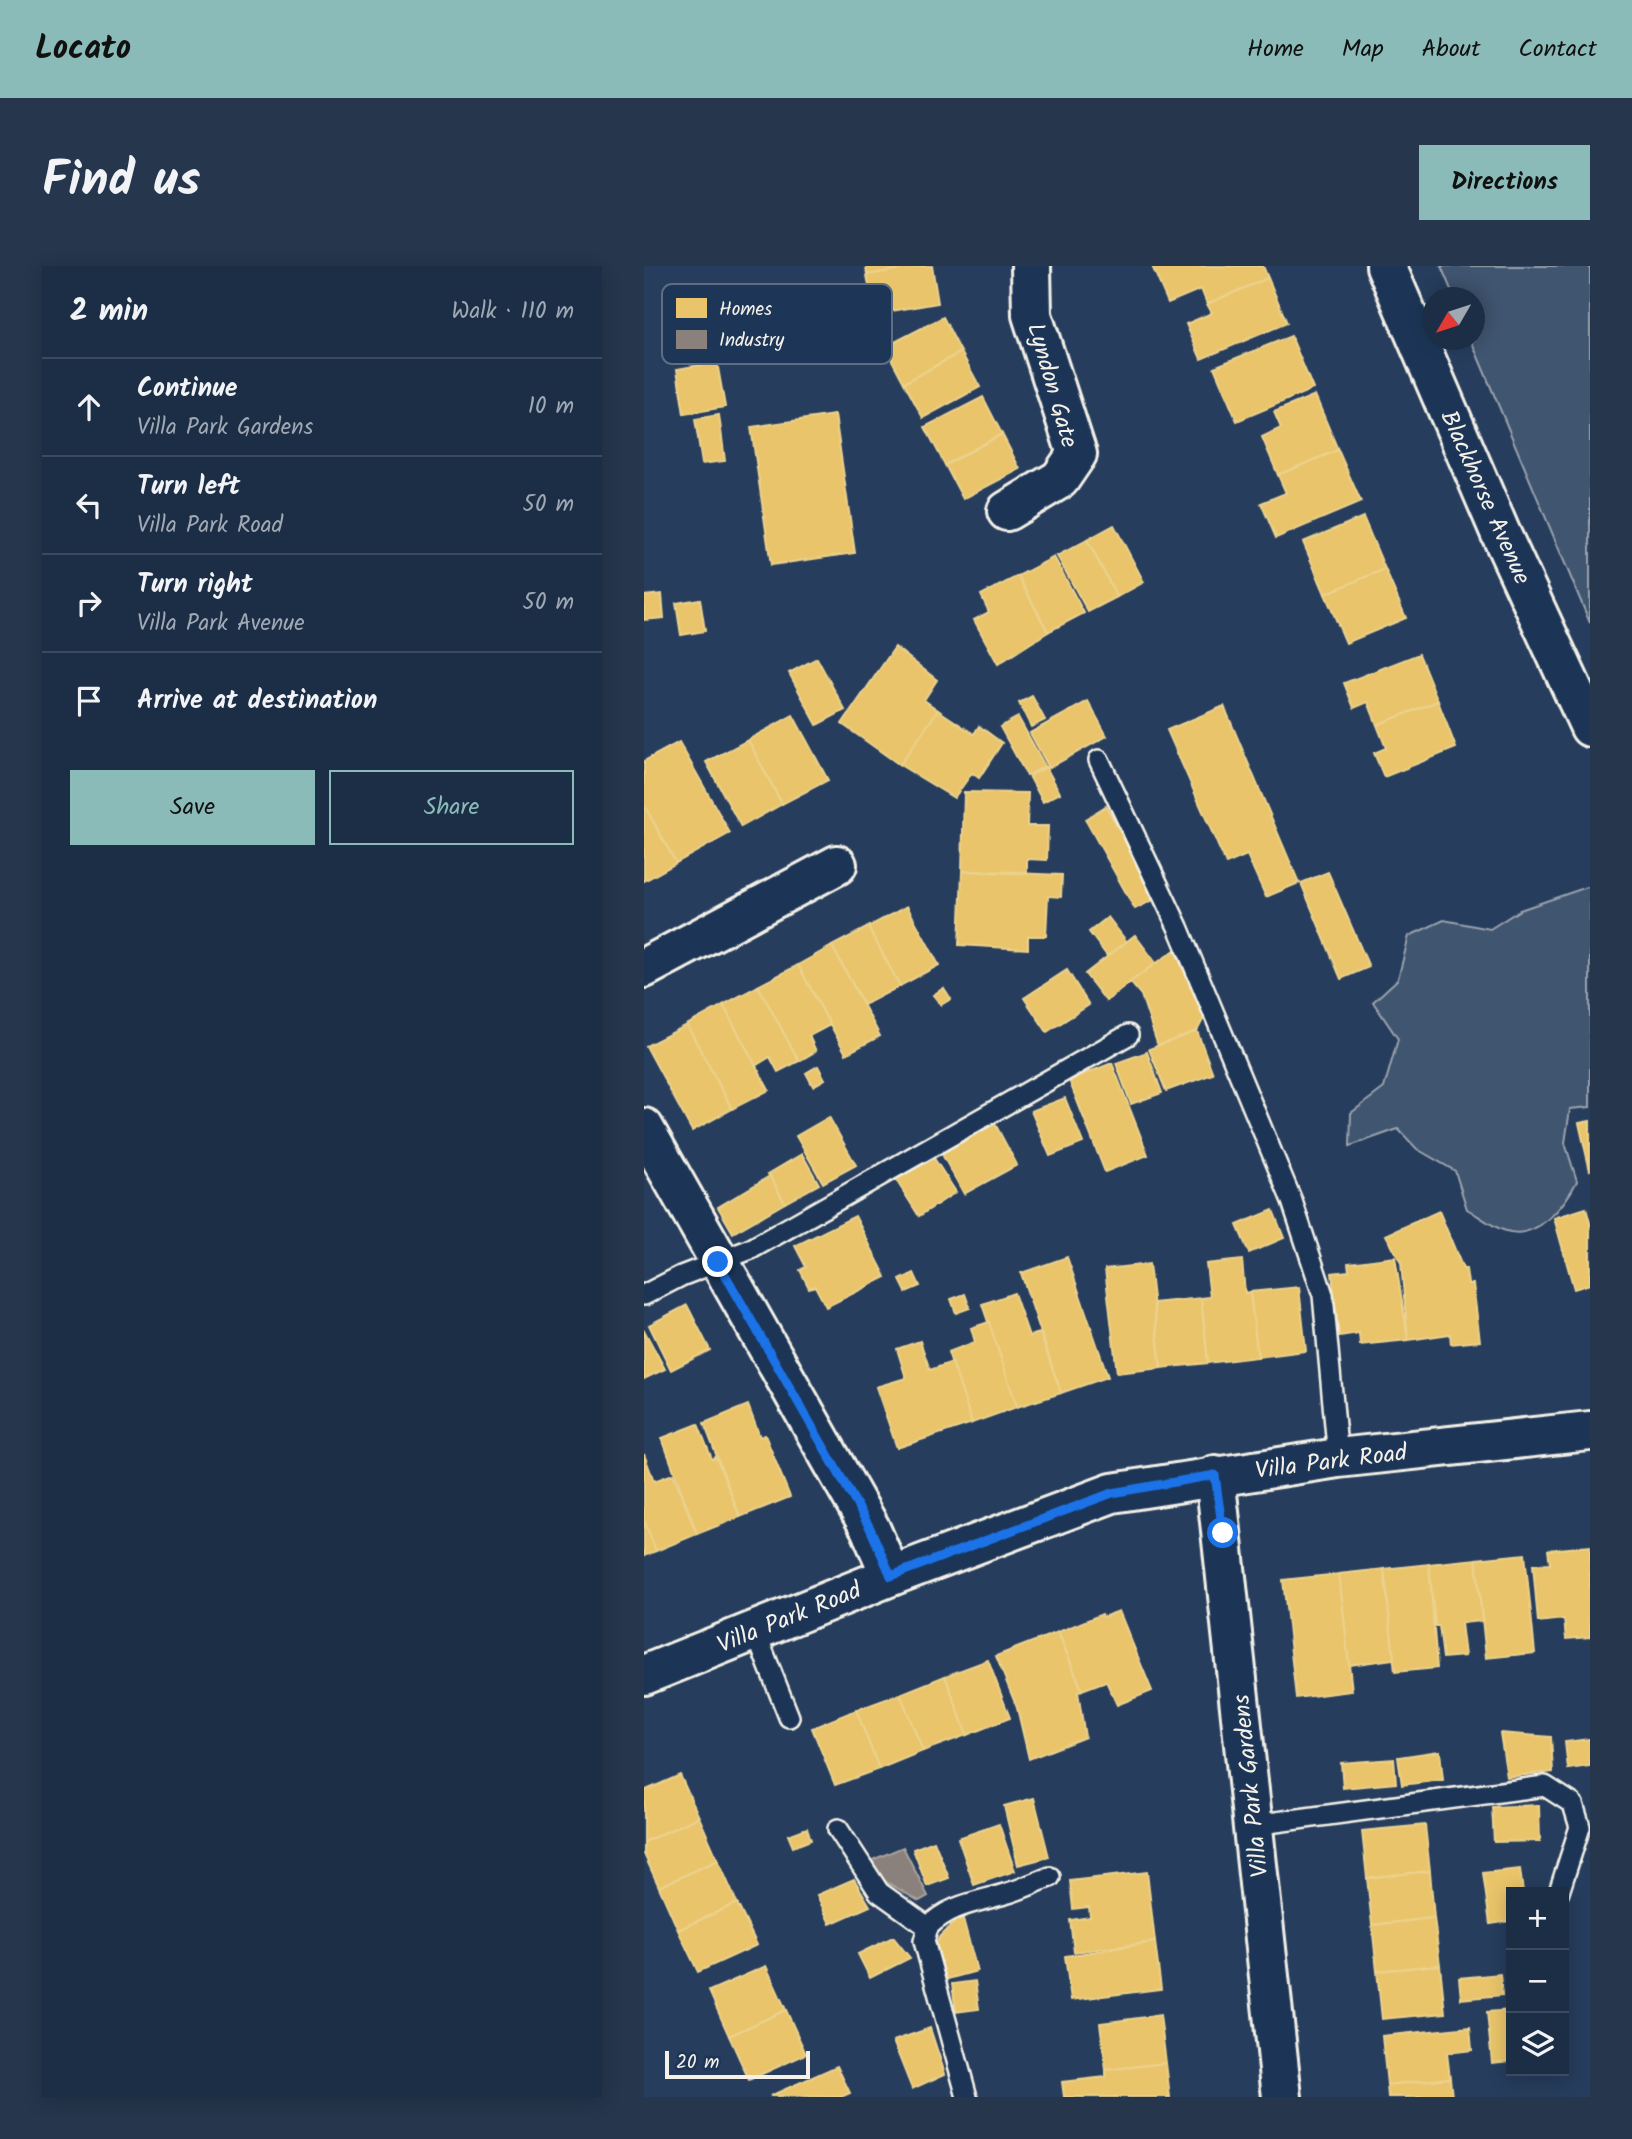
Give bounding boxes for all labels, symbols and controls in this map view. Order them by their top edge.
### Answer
text: Locato [35,23,131,76]
text: Home [1247,30,1304,69]
text: Map [1342,30,1384,69]
text: About [1422,30,1480,69]
text: Contact [1518,30,1597,69]
text: Find us [42,143,200,221]
button: Directions [1419,145,1590,220]
legend [662,284,892,364]
north arrow [1422,287,1485,350]
text: 2 min [70,288,148,336]
text: Walk · 110 m [451,294,574,330]
text: Homes [719,295,772,325]
street label: Lyndon Gate [1015,318,1088,453]
text: Industry [719,326,785,356]
text: Continue [137,368,238,410]
icon: ahead [70,388,108,426]
text: 10 m [528,389,574,425]
street label: Blackhorse Avenue [1429,404,1541,591]
text: Villa Park Gardens [137,410,313,446]
text: Turn left [137,466,240,508]
icon: left [70,486,108,524]
text: 50 m [523,487,574,523]
text: Villa Park Road [137,508,283,544]
text: Turn right [137,564,253,606]
icon: right [70,584,108,622]
text: 50 m [523,585,574,621]
text: Villa Park Avenue [137,606,305,642]
text: Arrive at destination [137,680,377,722]
icon: arrive [70,682,108,720]
button: Save [70,770,315,845]
button: Share [329,770,574,845]
route end [702,1246,733,1277]
street label: Villa Park Road [1253,1434,1410,1491]
route start [1207,1517,1238,1548]
street label: Villa Park Road [712,1571,868,1665]
street label: Villa Park Gardens [1222,1692,1280,1879]
map controls [1506,1887,1569,2076]
button: + [1506,1887,1569,1950]
button: − [1506,1950,1569,2013]
button: layers [1506,2013,1569,2076]
scale bar [665,2048,810,2080]
text: 20 m [676,2048,719,2078]

